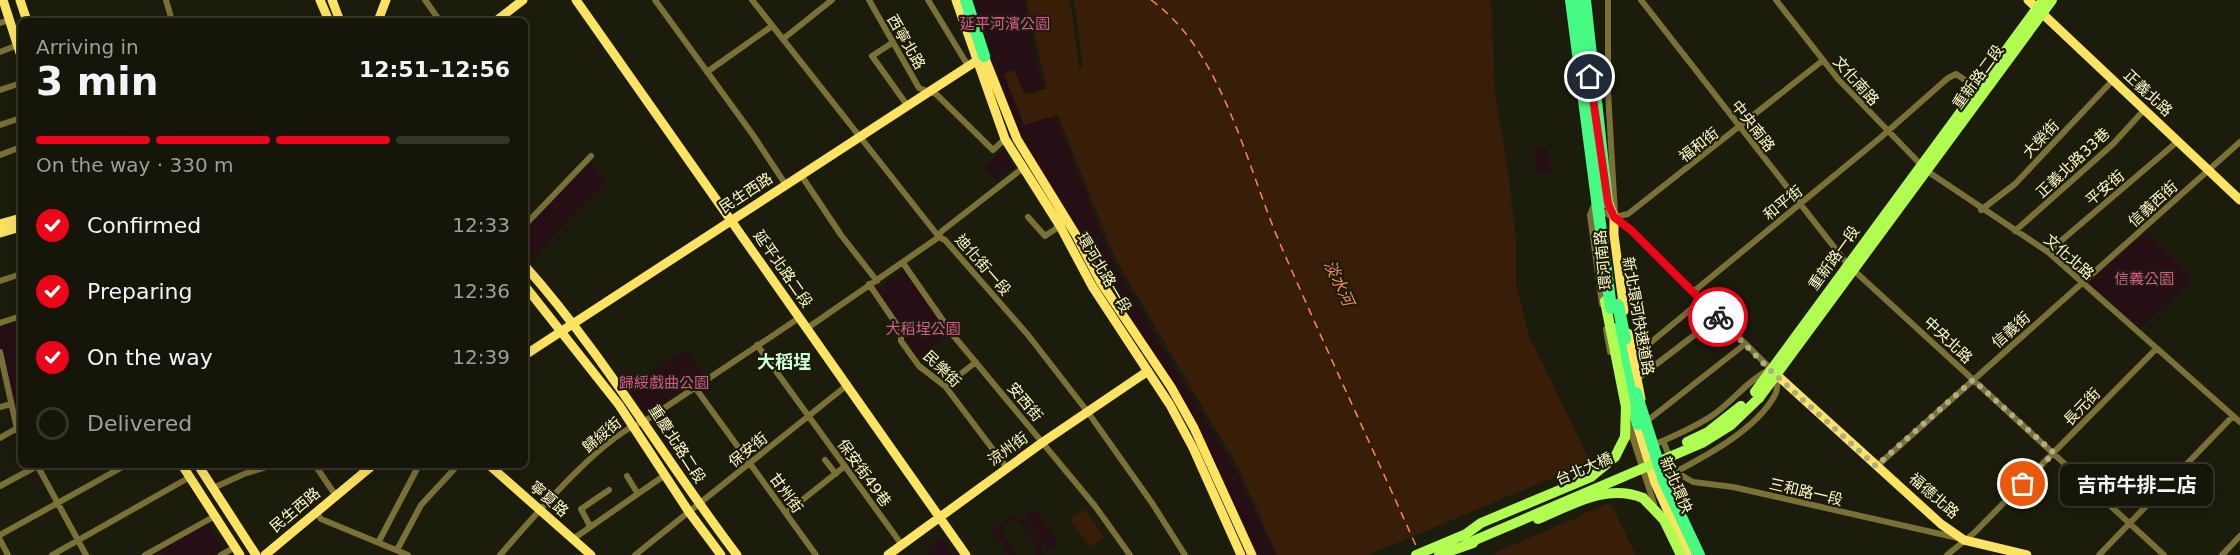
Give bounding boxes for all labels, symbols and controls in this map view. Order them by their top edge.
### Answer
street label: 西寧北路 [883,12,929,72]
park label: 延平河濱公園 [960,15,1050,33]
text: Arriving in [36,35,139,59]
street label: 重新路二段 [1949,41,2007,113]
pin [1564,51,1615,102]
street label: 文化南路 [1829,53,1883,109]
text: 12:51–12:56 [359,57,510,82]
text: 3 min [36,59,158,104]
icon: home [1573,60,1606,93]
street label: 正義北路 [2120,66,2176,120]
street label: 中央南路 [1727,97,1779,155]
street label: 大榮街 [2019,116,2063,162]
street label: 福和街 [1676,124,1722,166]
street label: 正義北路33巷 [2032,124,2114,202]
text: On the way · 330 m [36,153,234,177]
street label: 平安街 [2082,167,2128,209]
street label: 民生西路 [716,169,776,217]
street label: 信義西街 [2125,177,2181,231]
street label: 和平街 [1760,182,1806,224]
icon: check [36,209,69,242]
text: Confirmed [87,213,201,238]
text: 12:33 [452,213,510,237]
street label: 重新路一段 [1805,222,1863,294]
street label: 延平北路二段 [750,227,816,311]
street label: 環河南路 [1591,229,1615,291]
street label: 環河北路一段 [1073,230,1135,316]
street label: 迪化街一段 [952,231,1014,299]
street label: 文化北路 [2040,231,2098,283]
street label: 新北環河快速道路 [1619,255,1657,377]
water label: 淡水河 [1320,257,1359,311]
park label: 信義公園 [2114,270,2174,288]
icon: check [36,275,69,308]
text: Preparing [87,279,193,304]
text: 12:36 [452,279,510,303]
courier [1688,287,1748,347]
icon: bike [1702,301,1735,334]
street label: 信義街 [1988,308,2034,352]
street label: 中央北路 [1920,313,1976,367]
park label: 大稻埕公園 [885,320,961,338]
icon: check [36,341,69,374]
text: On the way [87,345,213,370]
text: 12:39 [452,345,510,369]
street label: 民樂街 [920,347,964,391]
district label: 大稻埕 [757,351,811,372]
park label: 歸綏戲曲公園 [619,374,709,392]
street label: 安西街 [1004,379,1046,425]
street label: 長元街 [2060,385,2104,429]
street label: 重慶北路二段 [645,401,709,487]
text: Delivered [87,411,192,436]
street label: 歸綏街 [579,414,625,456]
street label: 涼州街 [985,428,1031,470]
street label: 保安街 [725,429,771,471]
street label: 保安街49巷 [833,436,895,510]
street label: 台北大橋 [1553,449,1615,489]
street label: 新北環快 [1656,454,1696,516]
pin [1997,458,2048,509]
callout: 吉市牛排二店 [2059,463,2212,505]
icon: bag [2006,467,2039,500]
street label: 甘州街 [765,470,807,516]
street label: 福德北路 [1905,470,1963,522]
text: 吉市牛排二店 [2077,473,2197,497]
street label: 三和路一段 [1767,475,1845,509]
street label: 寧夏路 [526,477,572,521]
street label: 民生西路 [266,484,324,536]

